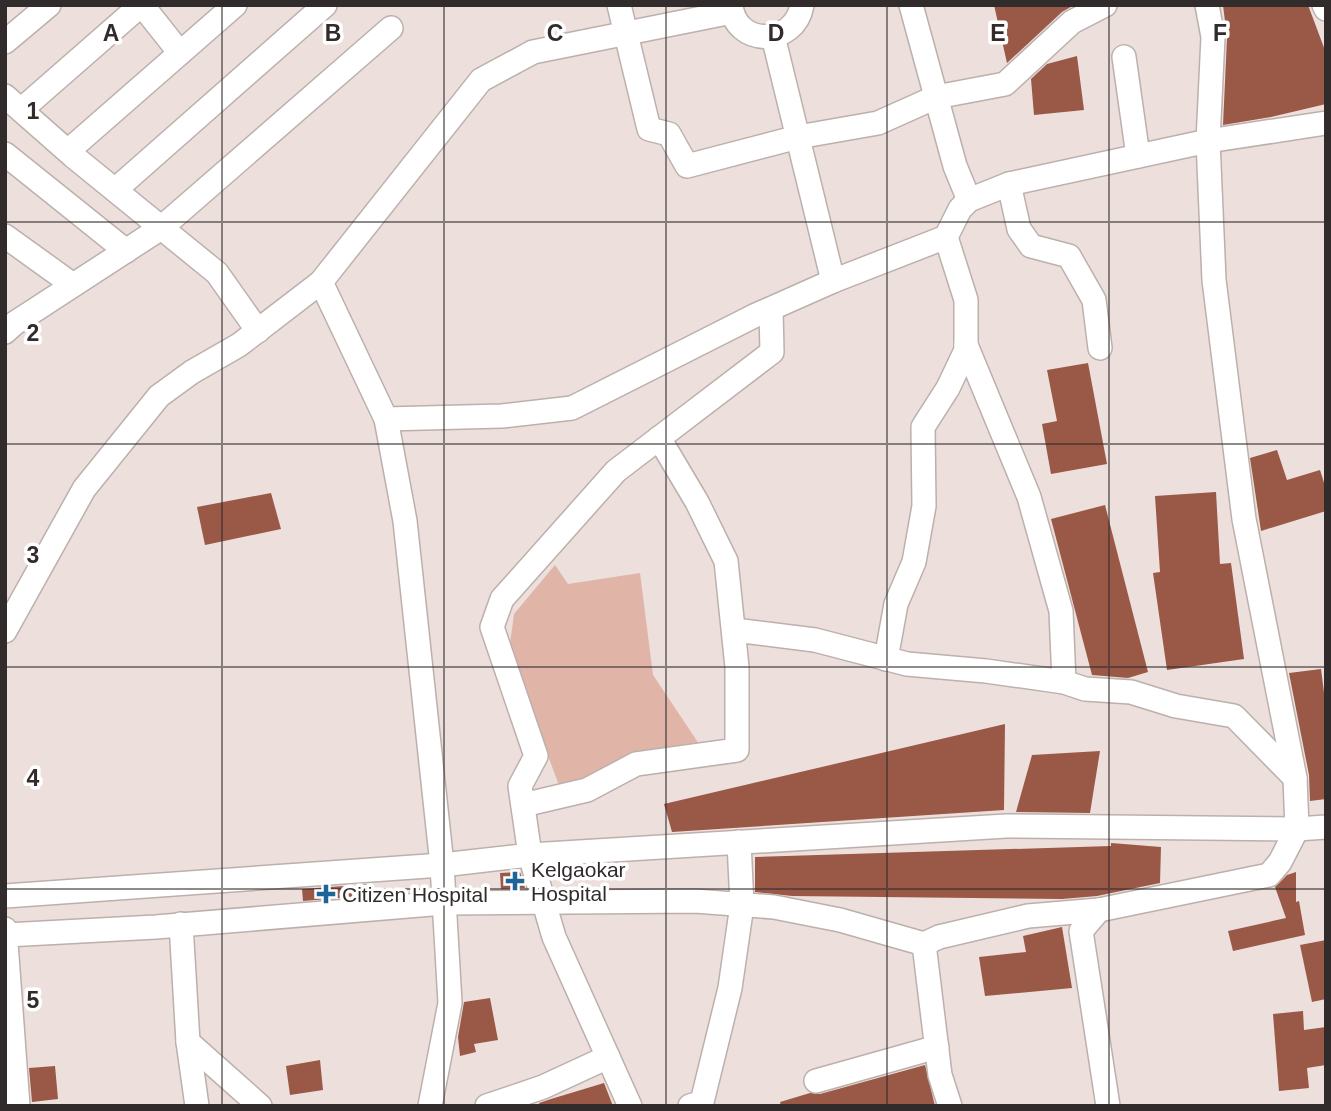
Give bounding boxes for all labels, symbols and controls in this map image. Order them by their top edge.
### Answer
text: A [103,20,119,46]
text: B [325,20,341,46]
text: C [547,20,563,46]
text: D [768,20,784,46]
text: E [990,20,1006,46]
text: F [1213,20,1227,46]
text: 1 [27,98,40,124]
text: 2 [27,320,39,346]
text: 3 [27,542,39,568]
text: 4 [27,765,40,791]
place label: Kelgaokar Hospital [531,858,626,905]
marker: Kelgaokar Hospital [505,871,525,891]
place label: Citizen Hospital [342,883,488,906]
marker: Citizen Hospital [316,884,336,904]
text: 5 [27,987,40,1013]

